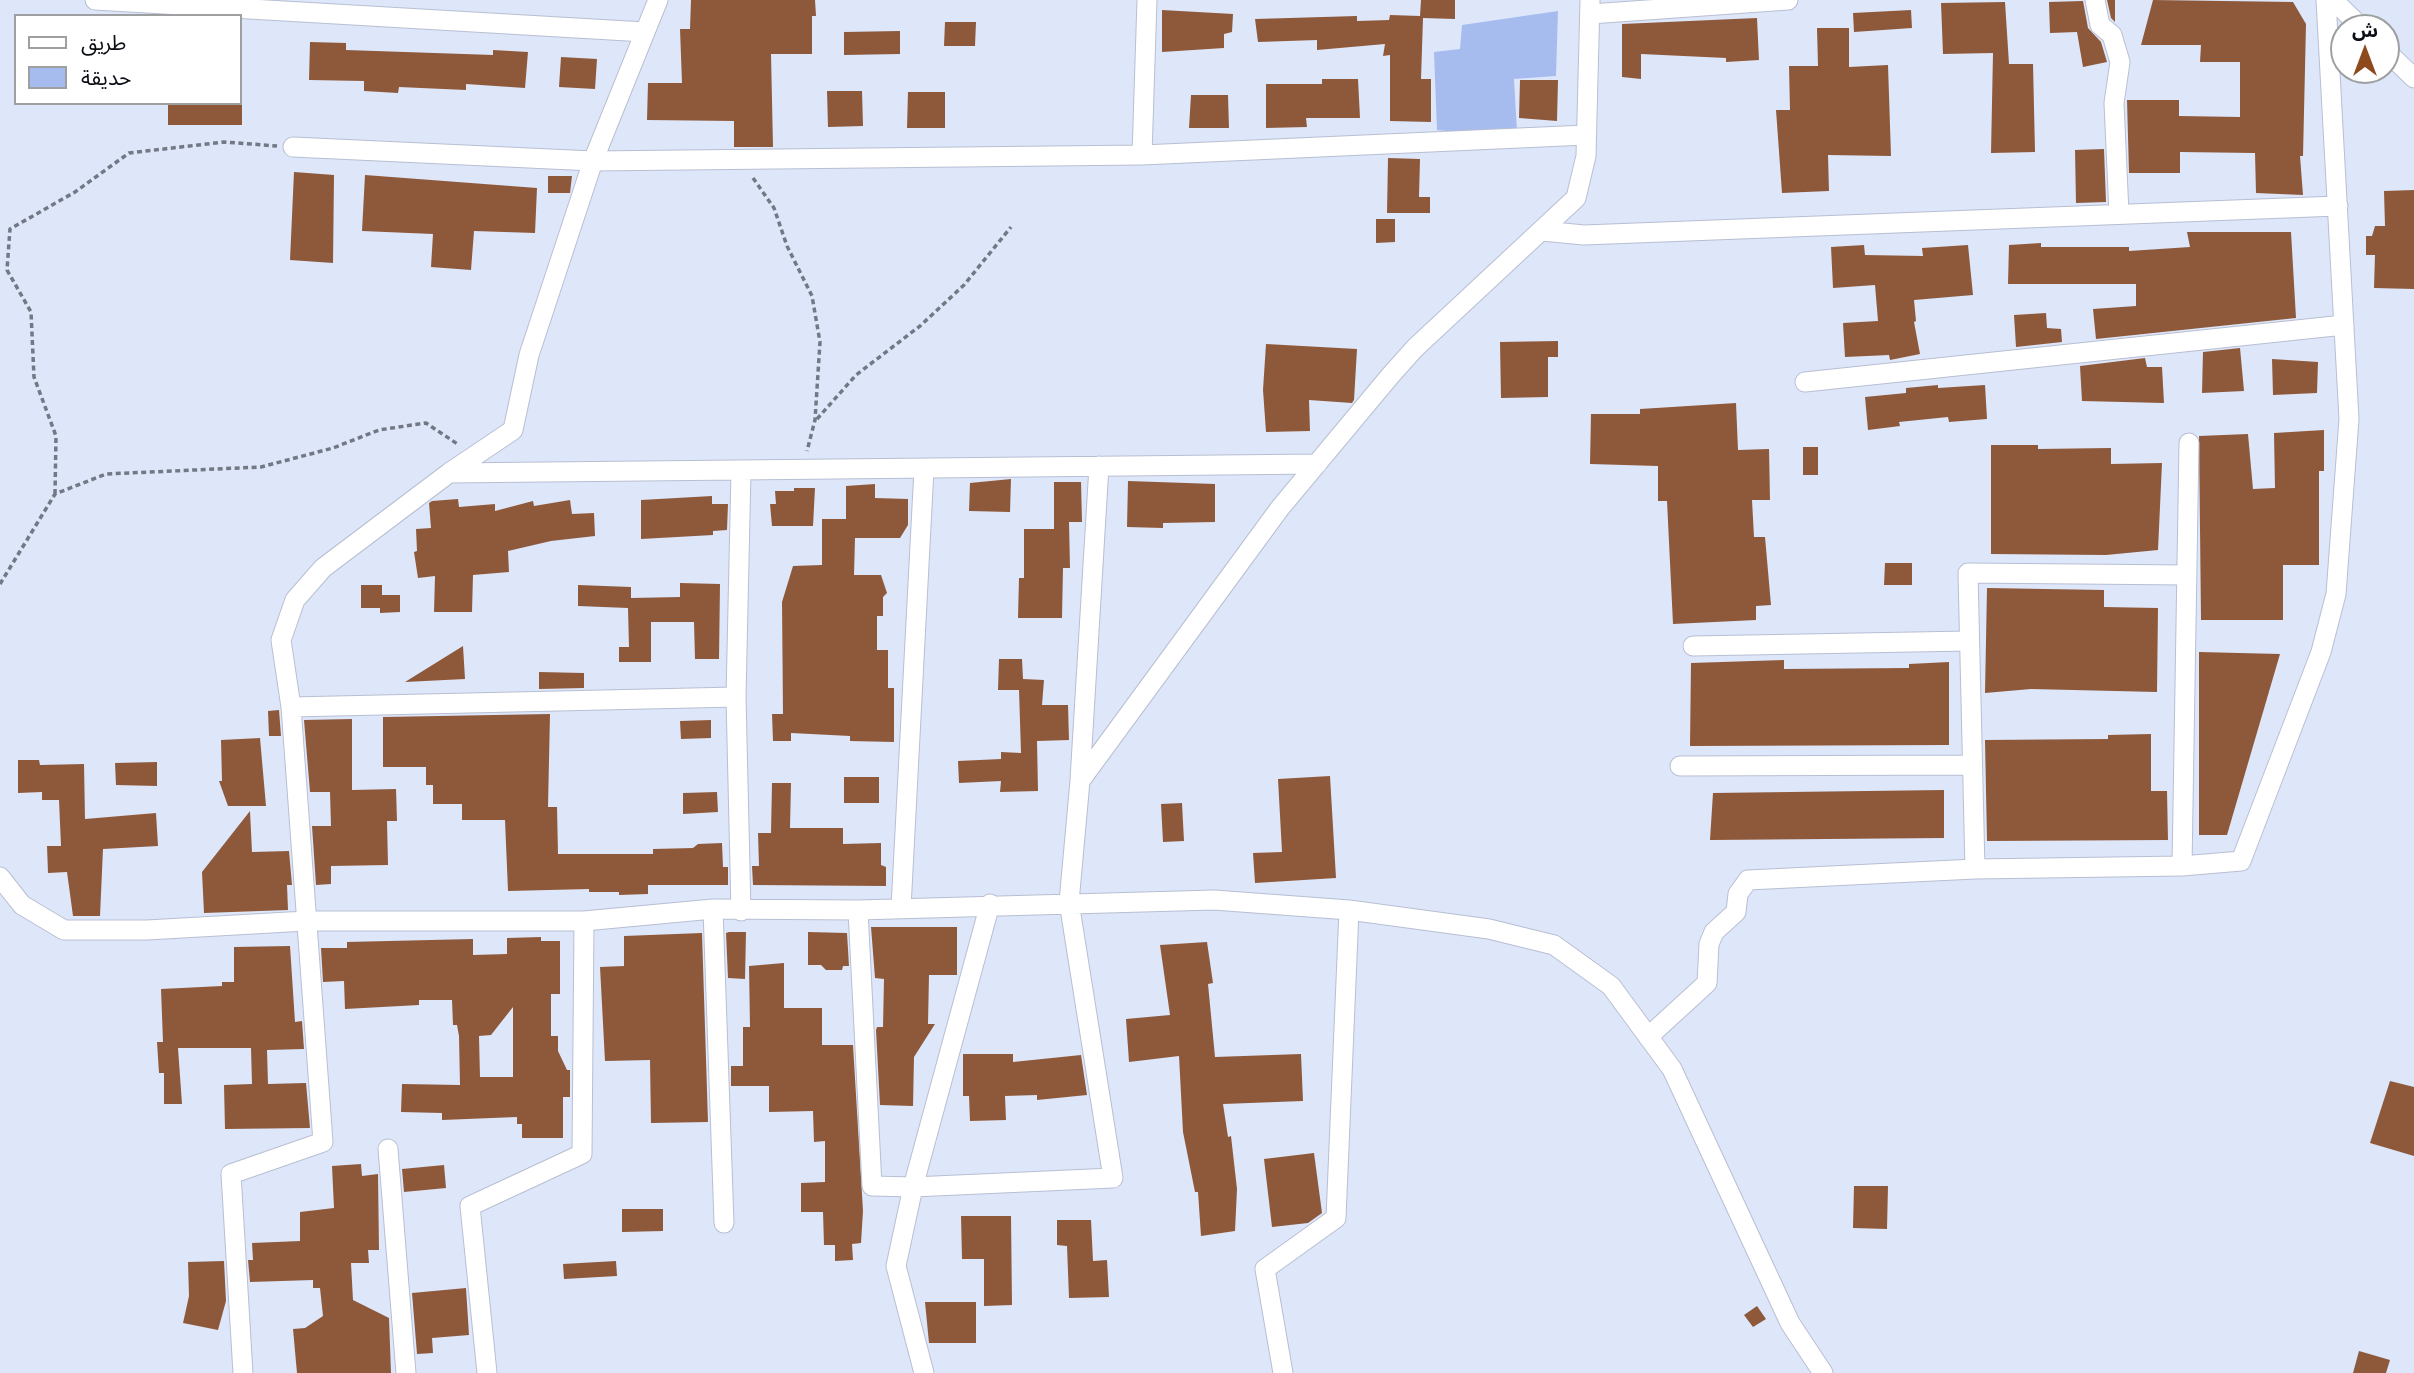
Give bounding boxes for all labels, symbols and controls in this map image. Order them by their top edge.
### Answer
legend [14,14,242,105]
north arrow [2330,14,2400,84]
text: ش [2352,17,2378,43]
text: طريق [81,28,126,56]
text: حديقة [81,63,131,91]

